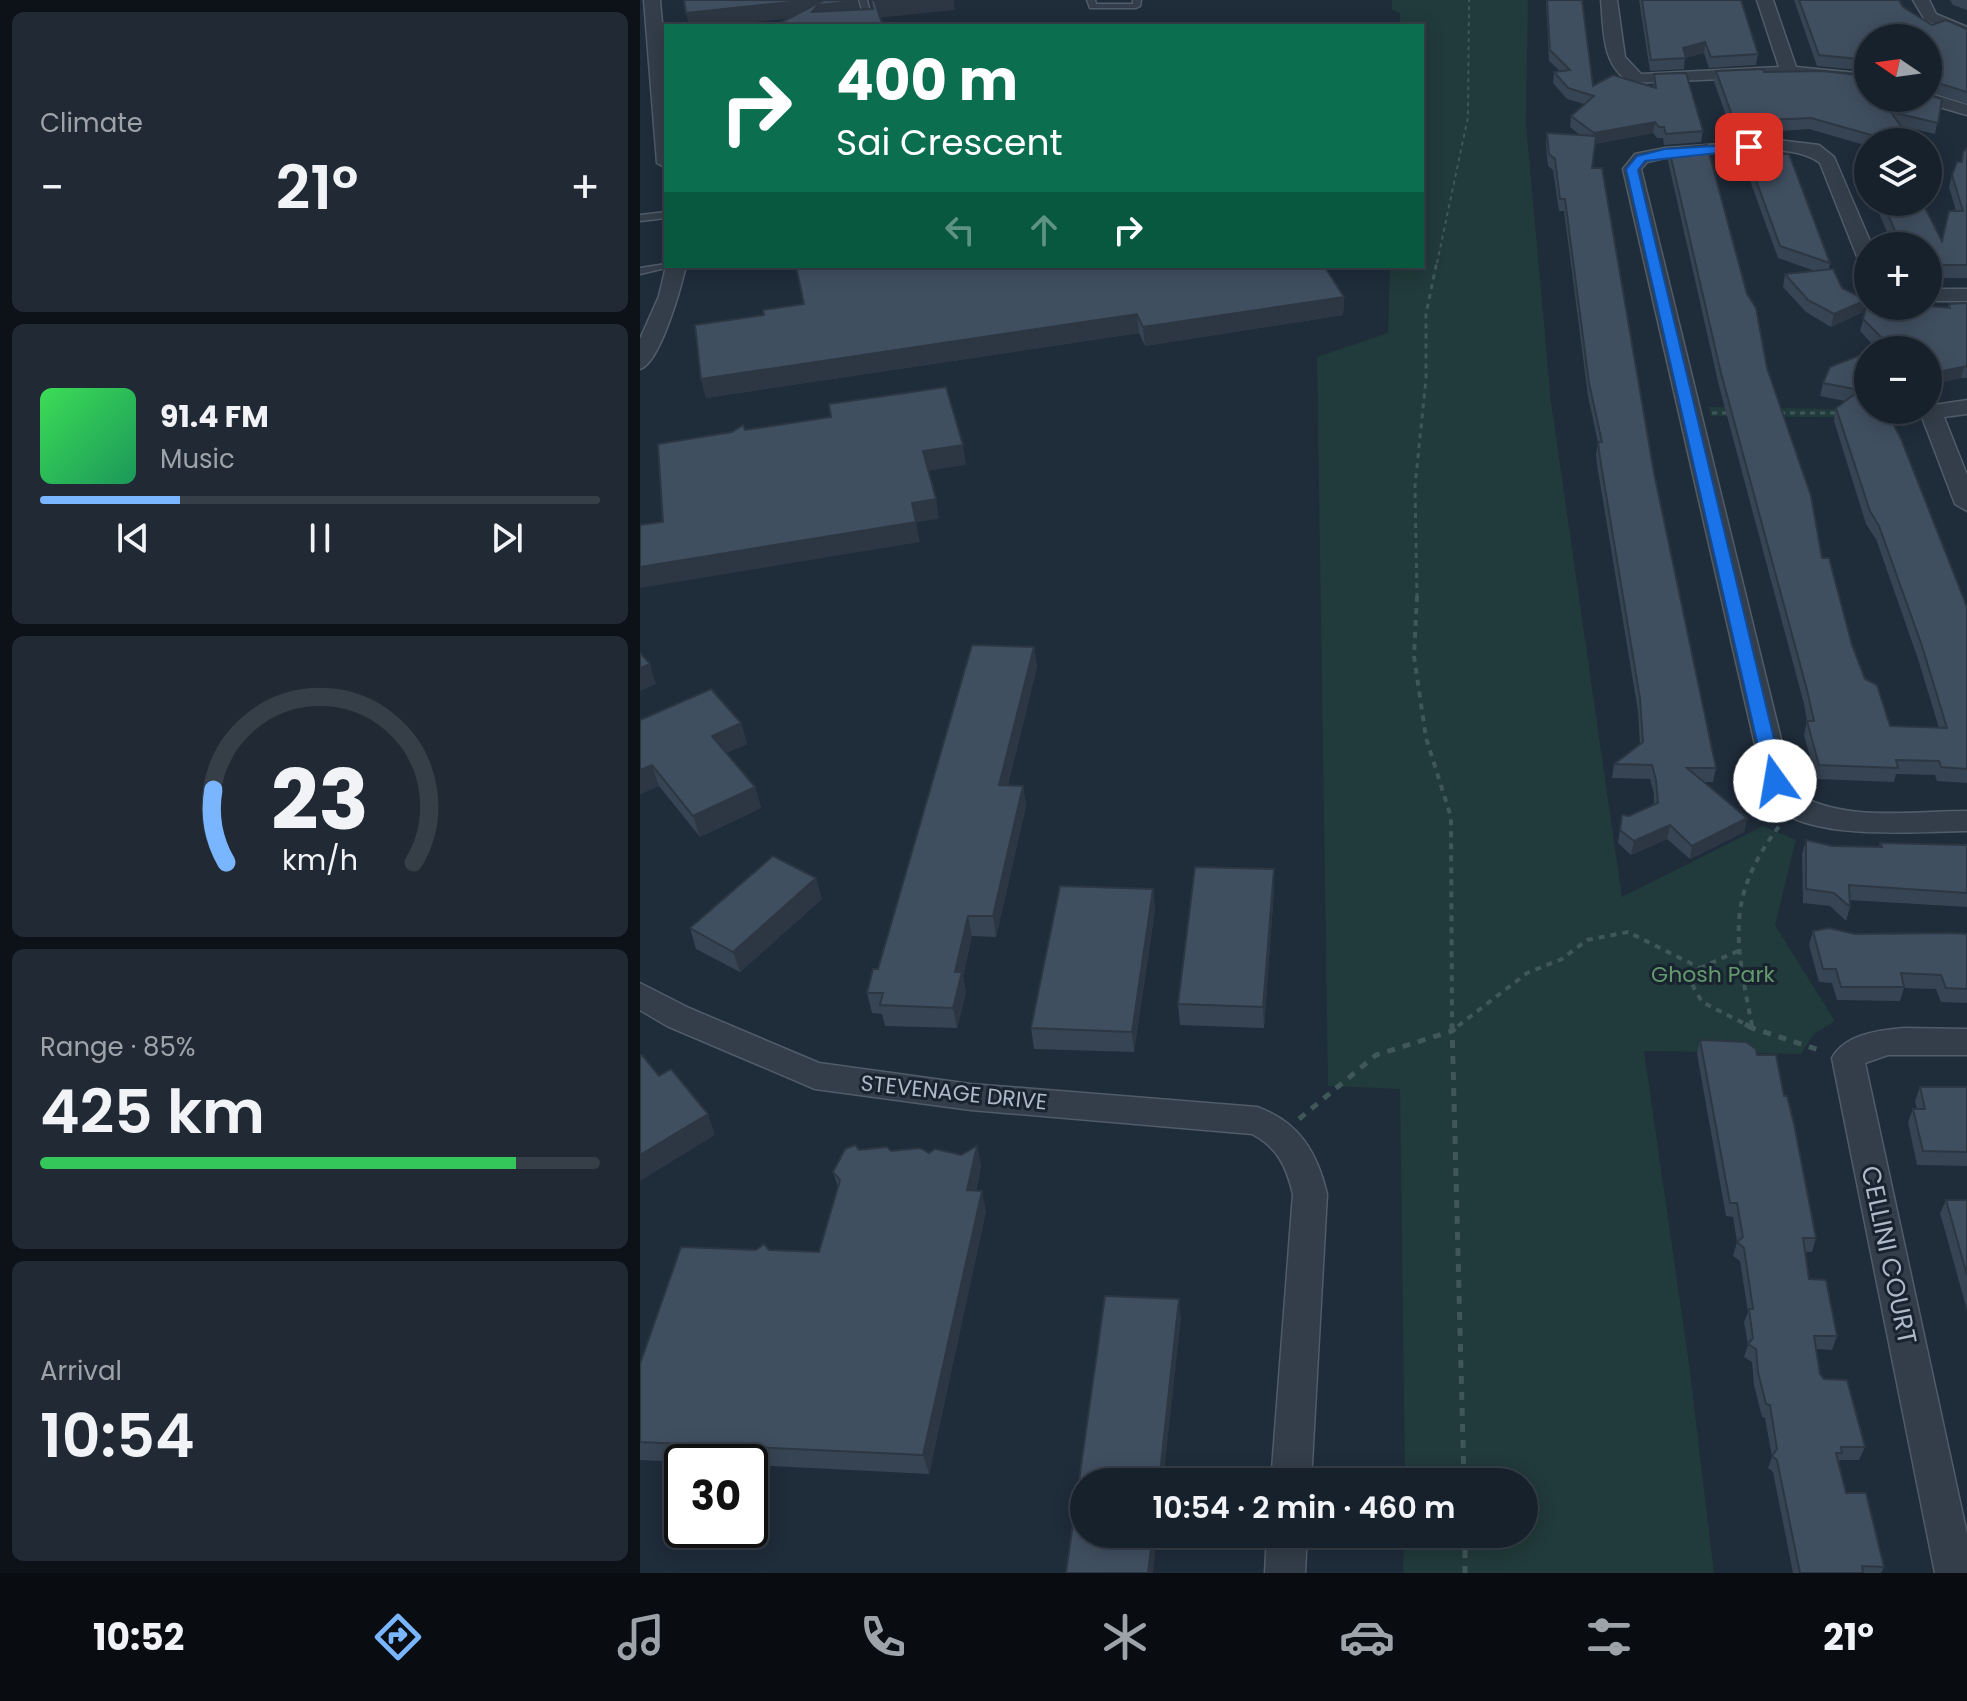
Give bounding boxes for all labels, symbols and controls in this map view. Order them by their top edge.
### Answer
north arrow [1854,24,1942,112]
map controls [1854,24,1942,424]
text: 400 m [836,41,1018,120]
icon: right [704,56,808,160]
text: Climate [40,105,143,141]
pin [1715,113,1783,181]
text: Sai Crescent [836,117,1063,168]
icon: arrive [1727,125,1771,169]
button: layers [1854,128,1942,216]
text: 21° [276,146,359,230]
text: − [40,157,64,218]
text: + [570,157,600,218]
icon: left [938,208,982,252]
icon: ahead [1022,208,1066,252]
icon: right [1106,208,1150,252]
button: + [1854,232,1942,320]
button: − [1854,336,1942,424]
text: 91.4 FM [160,395,269,438]
text: Music [160,441,235,477]
icon: previous [111,516,155,560]
icon: pause [298,516,342,560]
icon: next [485,516,529,560]
position arrow [1733,739,1817,823]
text: 23 [271,741,369,857]
text: km/h [282,840,358,880]
park label: Ghosh Park [1651,959,1776,990]
text: Range · 85% [40,1029,196,1065]
street label: STEVENAGE DRIVE [859,1067,1049,1118]
text: 425 km [40,1070,265,1154]
street label: CELLINI COURT [1852,1162,1926,1348]
text: Arrival [40,1353,122,1389]
text: 10:54 [40,1394,195,1478]
speed limit sign: 30 [664,1444,768,1548]
text: 10:54 · 2 min · 460 m [1153,1486,1456,1529]
icon: directions [370,1609,426,1665]
icon: music [613,1609,669,1665]
icon: phone [855,1609,911,1665]
icon: climate [1097,1609,1153,1665]
icon: car [1339,1609,1395,1665]
icon: filters [1581,1609,1637,1665]
text: 10:52 [93,1612,184,1663]
text: 21° [1823,1612,1874,1663]

